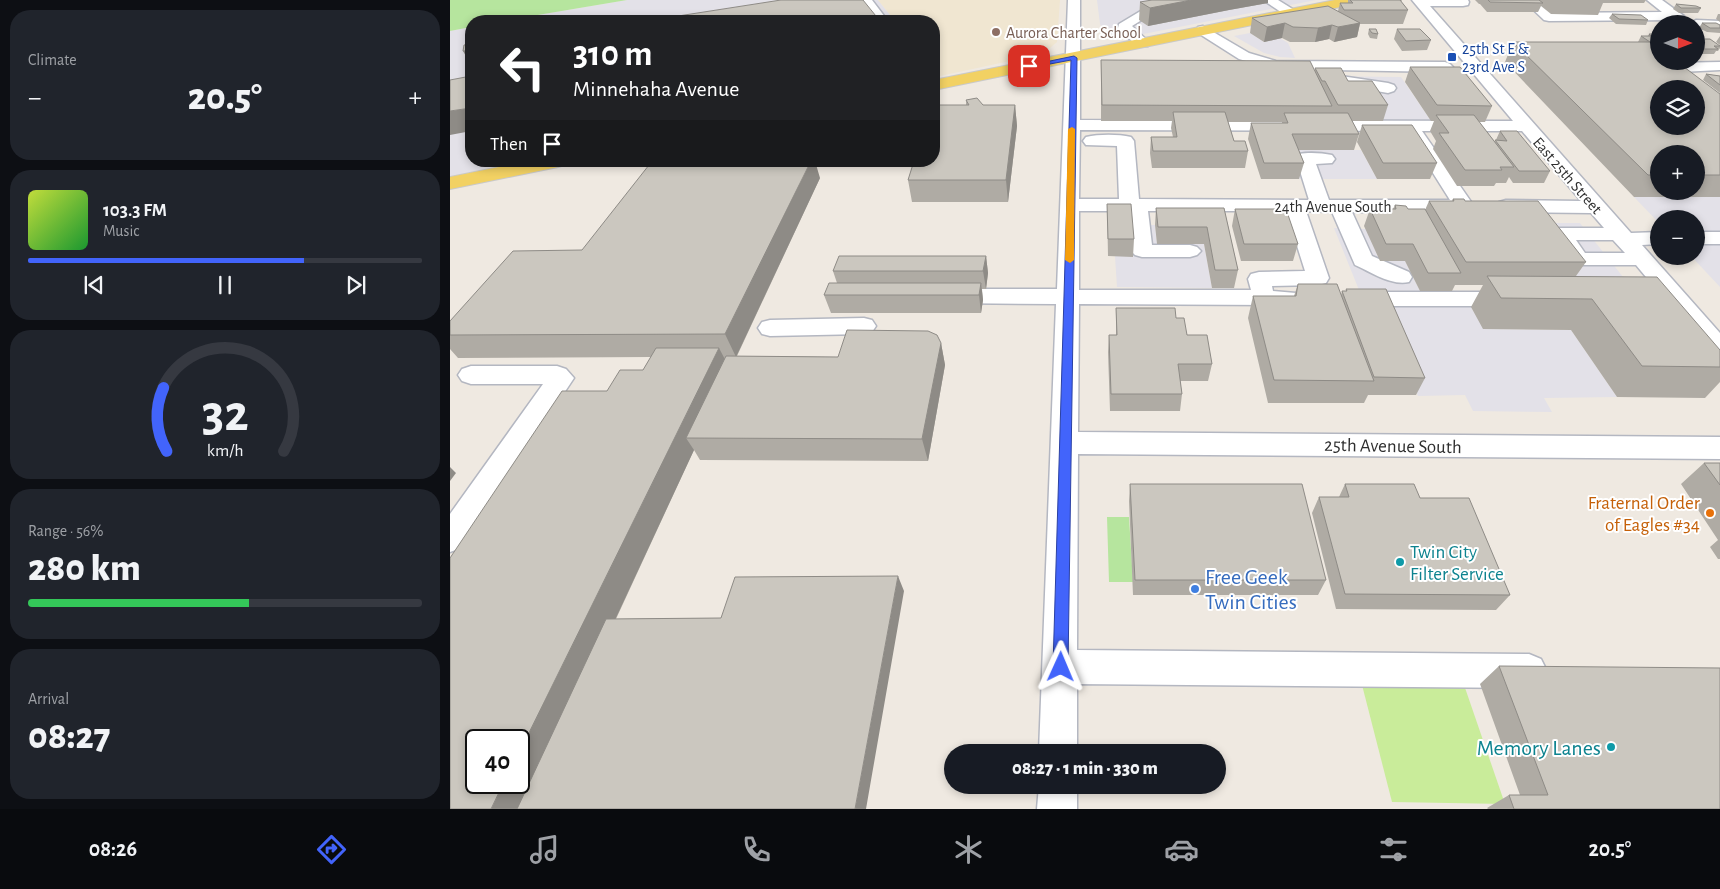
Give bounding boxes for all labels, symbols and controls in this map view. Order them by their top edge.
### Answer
north arrow [1650,15,1705,70]
map controls [1650,15,1705,265]
place label: Aurora Charter School [1006,25,1141,41]
marker: Aurora Charter School [990,26,1002,38]
icon: left [490,35,555,100]
text: 310 m [573,37,652,72]
place label: 25th St E & 23rd Ave S [1462,41,1529,75]
pin [1008,45,1050,87]
marker: 25th St E & 23rd Ave S [1446,51,1458,63]
text: Climate [28,52,77,68]
icon: arrive [1015,52,1043,80]
text: Minnehaha Avenue [573,78,739,100]
text: 20.5° [188,79,262,117]
button: layers [1650,80,1705,135]
text: − [28,84,41,112]
text: + [409,84,422,112]
icon: arrive [538,130,566,158]
street label: East 25th Street [1530,134,1605,217]
text: Then [490,135,528,154]
button: + [1650,145,1705,200]
street label: 24th Avenue South [1275,199,1392,215]
text: 103.3 FM [103,201,167,220]
button: − [1650,210,1705,265]
text: Music [103,223,139,239]
icon: previous [80,271,108,299]
icon: pause [211,271,239,299]
icon: next [342,271,370,299]
text: 32 [202,388,248,440]
street label: 25th Avenue South [1324,436,1462,457]
text: km/h [207,442,243,460]
place label: Fraternal Order of Eagles #34 [1588,494,1700,535]
marker: Fraternal Order of Eagles #34 [1704,507,1716,519]
text: Range · 56% [28,523,104,539]
place label: Twin City Filter Service [1410,543,1504,584]
text: 280 km [28,550,141,588]
marker: Twin City Filter Service [1394,556,1406,568]
place label: Free Geek Twin Cities [1205,566,1297,613]
marker: Free Geek Twin Cities [1189,583,1201,595]
position arrow [1034,640,1086,692]
text: Arrival [28,691,69,707]
text: 08:27 [28,718,110,756]
speed limit sign: 40 [465,729,530,794]
place label: Memory Lanes [1477,737,1601,759]
marker: Memory Lanes [1605,741,1617,753]
text: 08:27 · 1 min · 330 m [1012,759,1158,778]
icon: directions [314,832,349,867]
icon: music [527,832,562,867]
icon: phone [739,832,774,867]
icon: climate [951,832,986,867]
icon: car [1164,832,1199,867]
icon: filters [1376,832,1411,867]
text: 08:26 [89,838,137,860]
text: 20.5° [1588,838,1631,860]

